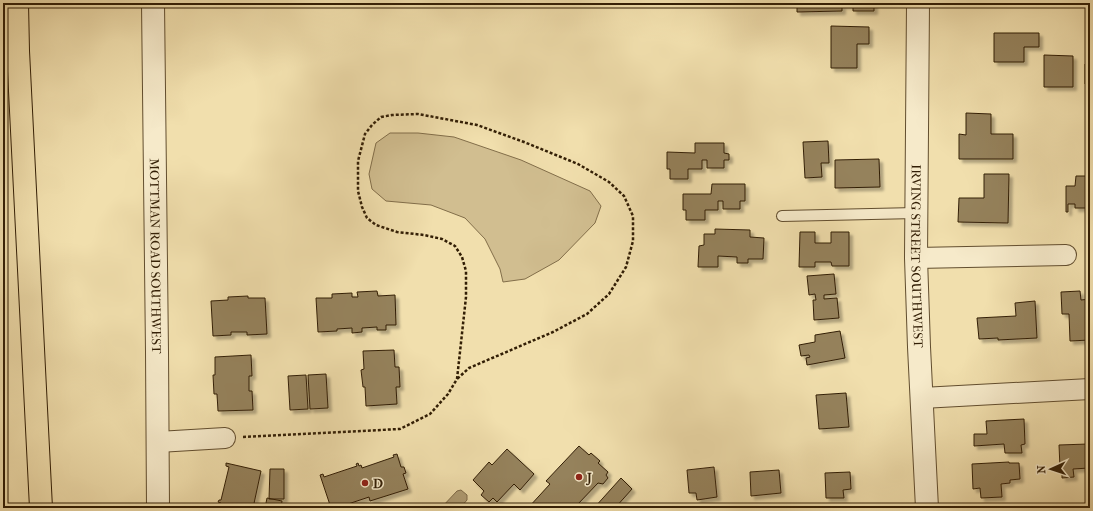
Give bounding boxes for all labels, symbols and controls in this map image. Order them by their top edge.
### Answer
street label: MOTTMAN ROAD SOUTHWEST [147,158,165,354]
street label: IRVING STREET SOUTHWEST [908,164,927,348]
north arrow [1031,449,1071,489]
text: N [1035,464,1048,474]
place label: J [585,470,592,486]
marker: J [574,472,584,482]
place label: D [373,476,383,491]
marker: D [360,478,370,488]

